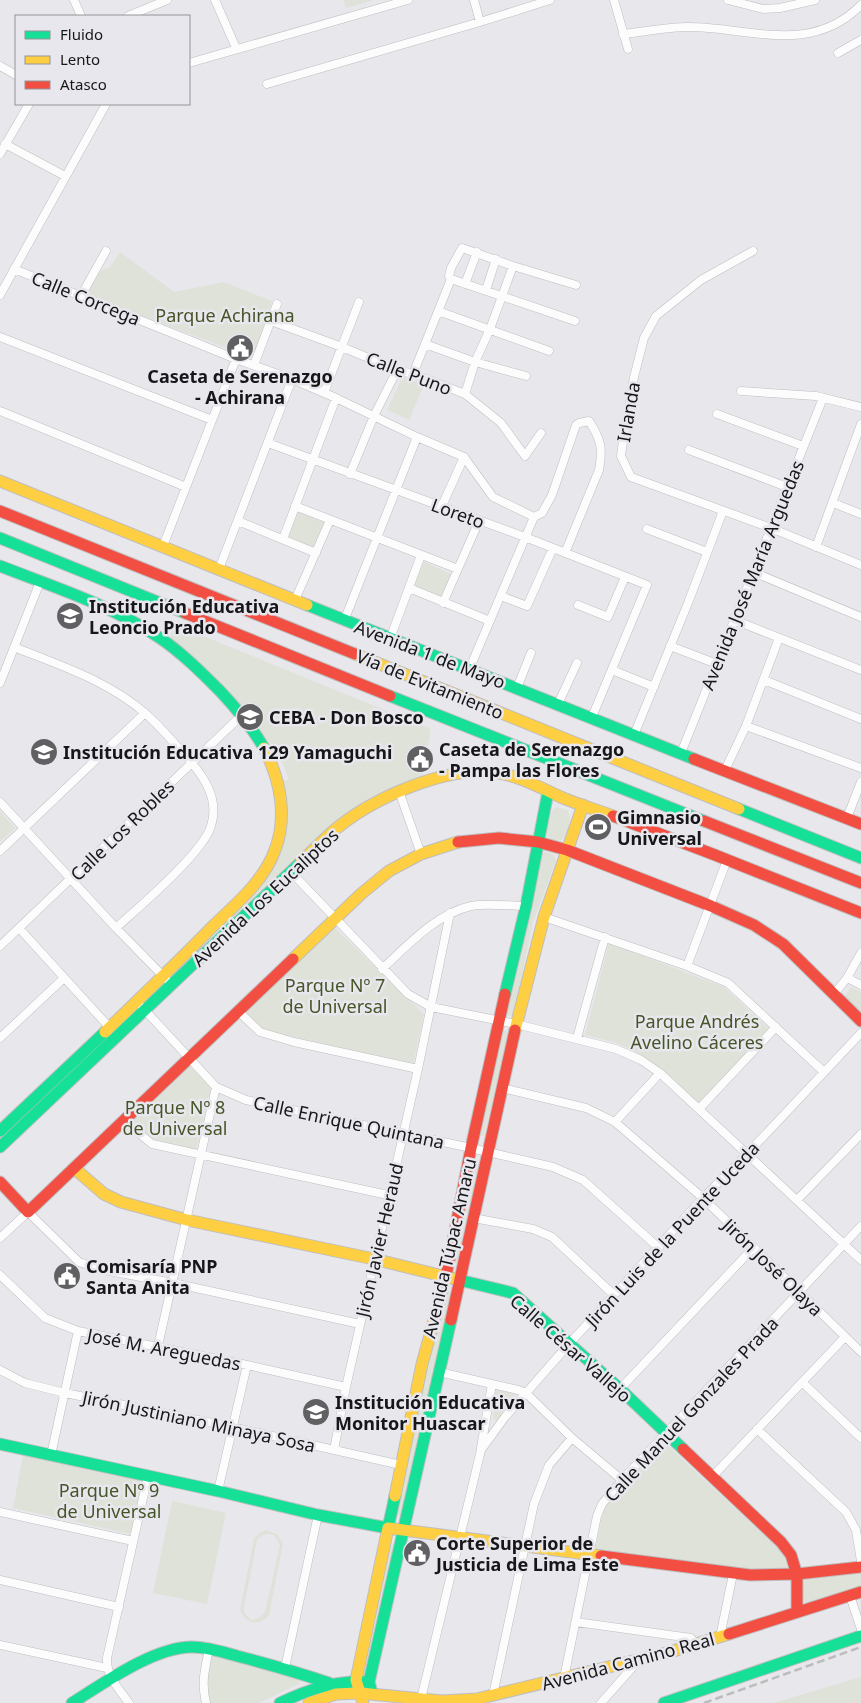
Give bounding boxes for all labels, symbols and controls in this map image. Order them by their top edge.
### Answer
legend [15,15,190,105]
text: Fluido [60,24,103,44]
text: Lento [60,49,100,69]
text: Atasco [60,74,107,94]
street label: Calle Corcega [28,265,144,331]
park label: Parque Achirana [155,303,295,327]
public building icon: Caseta de Serenazgo - Achirana [225,333,255,363]
street label: Calle Puno [363,346,455,400]
place label: Caseta de Serenazgo - Achirana [147,364,333,409]
street label: Irlanda [611,380,645,444]
street label: Avenida José María Arguedas [695,457,809,693]
street label: Loreto [428,492,488,534]
place label: Institución Educativa Leoncio Prado [89,594,279,639]
school or university icon: Institución Educativa Leoncio Prado [55,601,85,631]
street label: Avenida 1 de Mayo [351,614,509,694]
street label: Vía de Evitamiento [353,644,507,724]
school or university icon: CEBA - Don Bosco [235,702,265,732]
place label: CEBA - Don Bosco [269,705,424,729]
school or university icon: Institución Educativa 129 Yamaguchi [29,737,59,767]
place label: Caseta de Serenazgo - Pampa las Flores [439,737,624,782]
place label: Institución Educativa 129 Yamaguchi [63,740,392,764]
public building icon: Caseta de Serenazgo - Pampa las Flores [405,744,435,774]
street label: Calle Los Robles [65,774,179,886]
place label: Gimnasio Universal [617,805,702,850]
sports icon: Gimnasio Universal [583,812,613,842]
street label: Avenida Los Eucaliptos [187,823,343,971]
park label: Parque Nº 7 de Universal [283,973,387,1018]
park label: Parque Andrés Avelino Cáceres [631,1009,763,1054]
street label: Calle Enrique Quintana [251,1090,447,1154]
park label: Parque Nº 8 de Universal [123,1095,227,1140]
street label: Jirón Luis de la Puente Uceda [578,1136,764,1333]
street label: Avenida Túpac Amaru [417,1156,481,1340]
street label: Jirón Javier Heraud [349,1161,408,1321]
street label: Jirón José Olaya [716,1212,828,1321]
place label: Comisaría PNP Santa Anita [86,1254,217,1299]
public building icon: Comisaría PNP Santa Anita [52,1261,82,1291]
street label: Calle César Vallejo [505,1289,637,1407]
street label: Calle Manuel Gonzales Prada [599,1311,783,1507]
street label: José M. Areguedas [83,1322,243,1376]
street label: Jirón Justiniano Minaya Sosa [78,1384,318,1457]
place label: Institución Educativa Monitor Huascar [335,1390,525,1435]
school or university icon: Institución Educativa Monitor Huascar [301,1397,331,1427]
park label: Parque Nº 9 de Universal [57,1478,161,1523]
place label: Corte Superior de Justicia de Lima Este [434,1531,619,1576]
public building icon: Corte Superior de Justicia de Lima Este [402,1538,432,1568]
street label: Avenida Camino Real [539,1626,717,1696]

